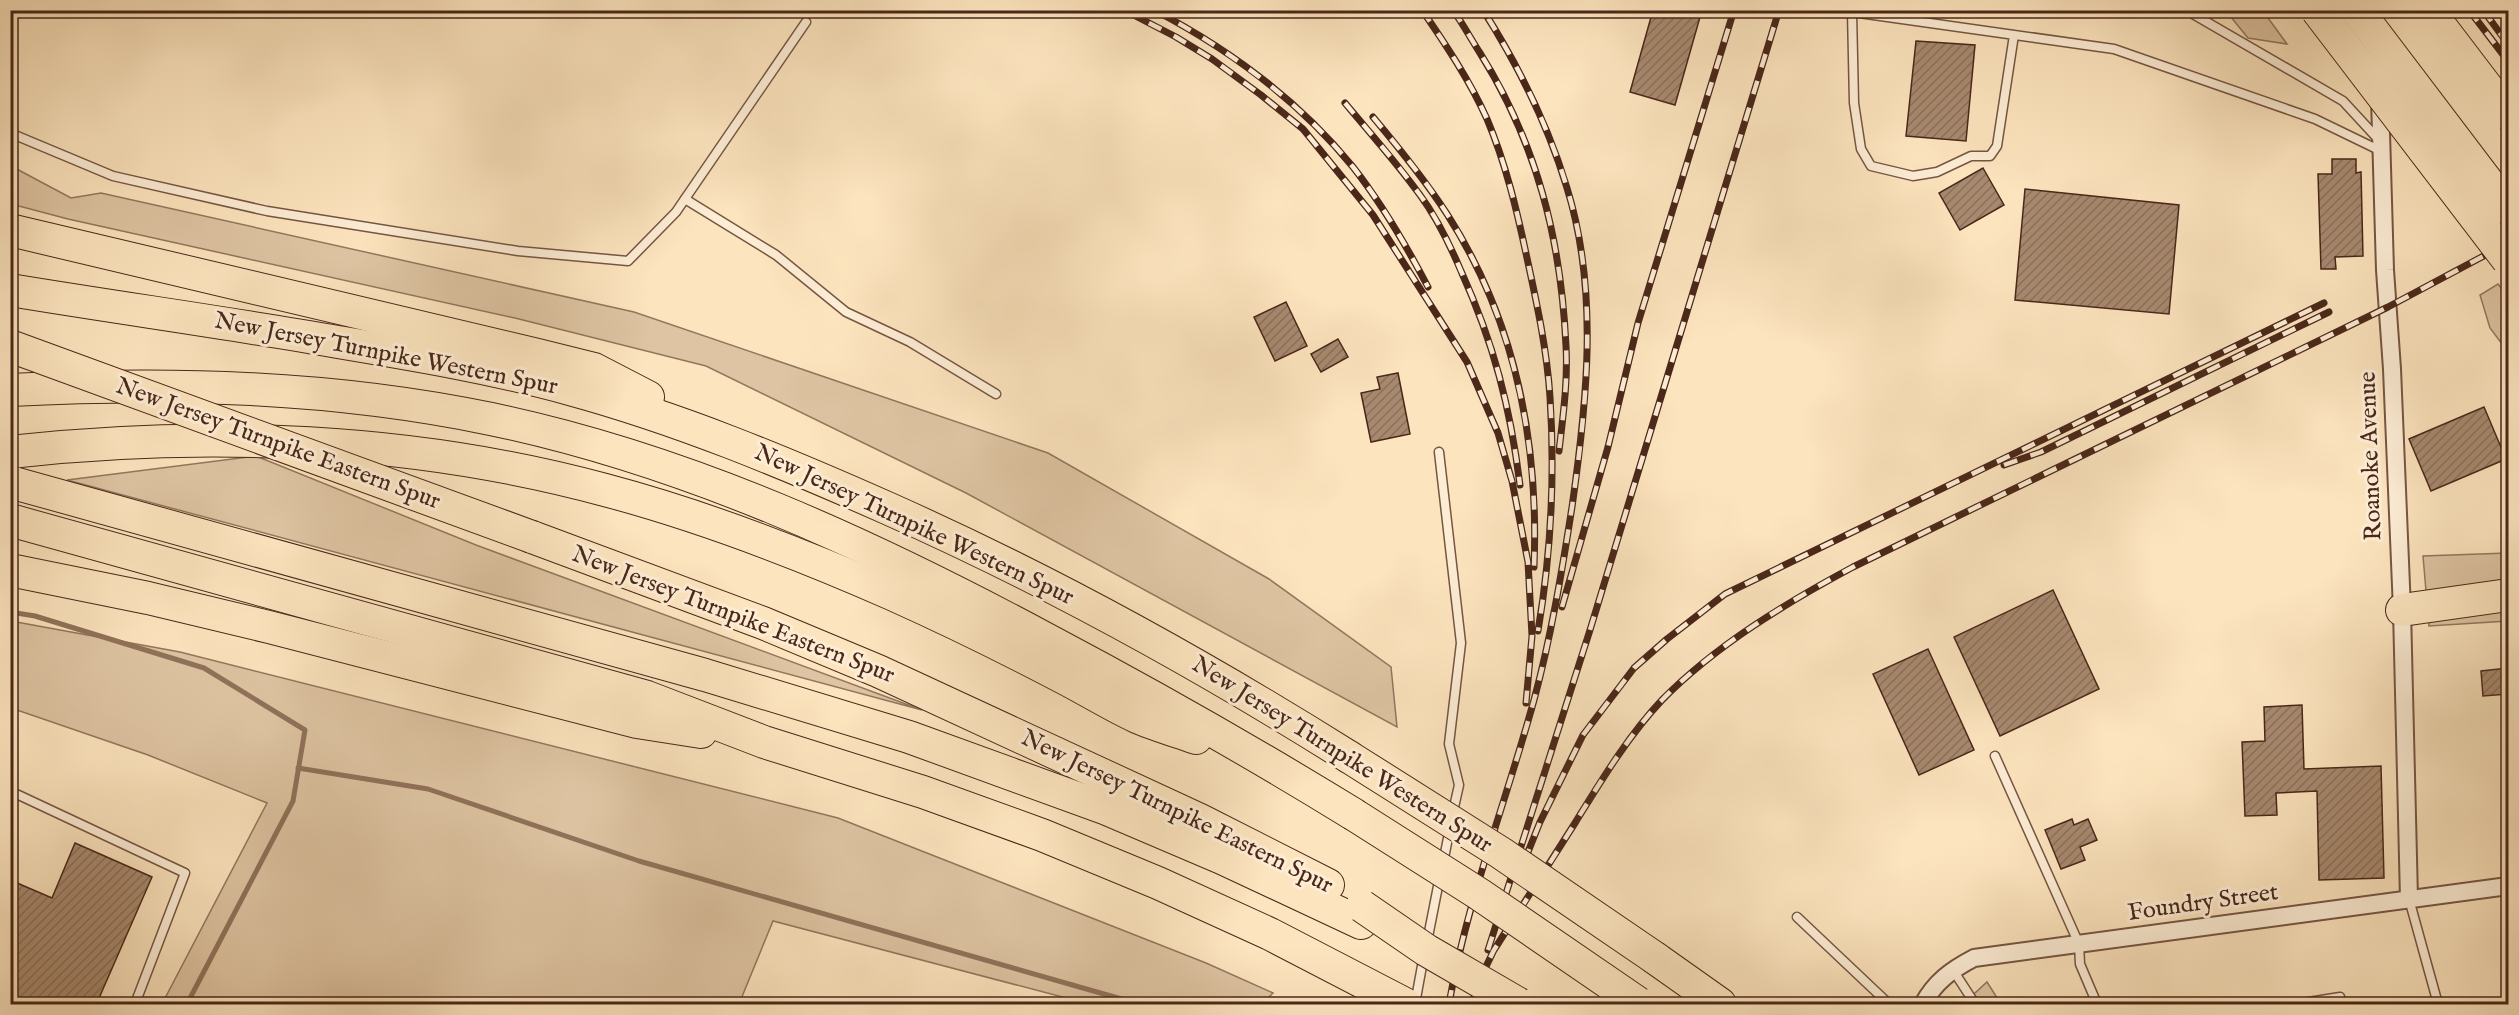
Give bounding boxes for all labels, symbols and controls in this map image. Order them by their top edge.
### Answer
street label: New Jersey Turnpike Western Spur [212,305,560,403]
street label: New Jersey Turnpike Eastern Spur [111,371,445,517]
street label: Roanoke Avenue [2353,371,2389,541]
street label: New Jersey Turnpike Western Spur [749,437,1079,613]
street label: New Jersey Turnpike Eastern Spur [567,539,899,691]
street label: New Jersey Turnpike Western Spur [1186,649,1498,861]
street label: New Jersey Turnpike Eastern Spur [1016,723,1338,901]
street label: Foundry Street [2126,877,2280,929]

